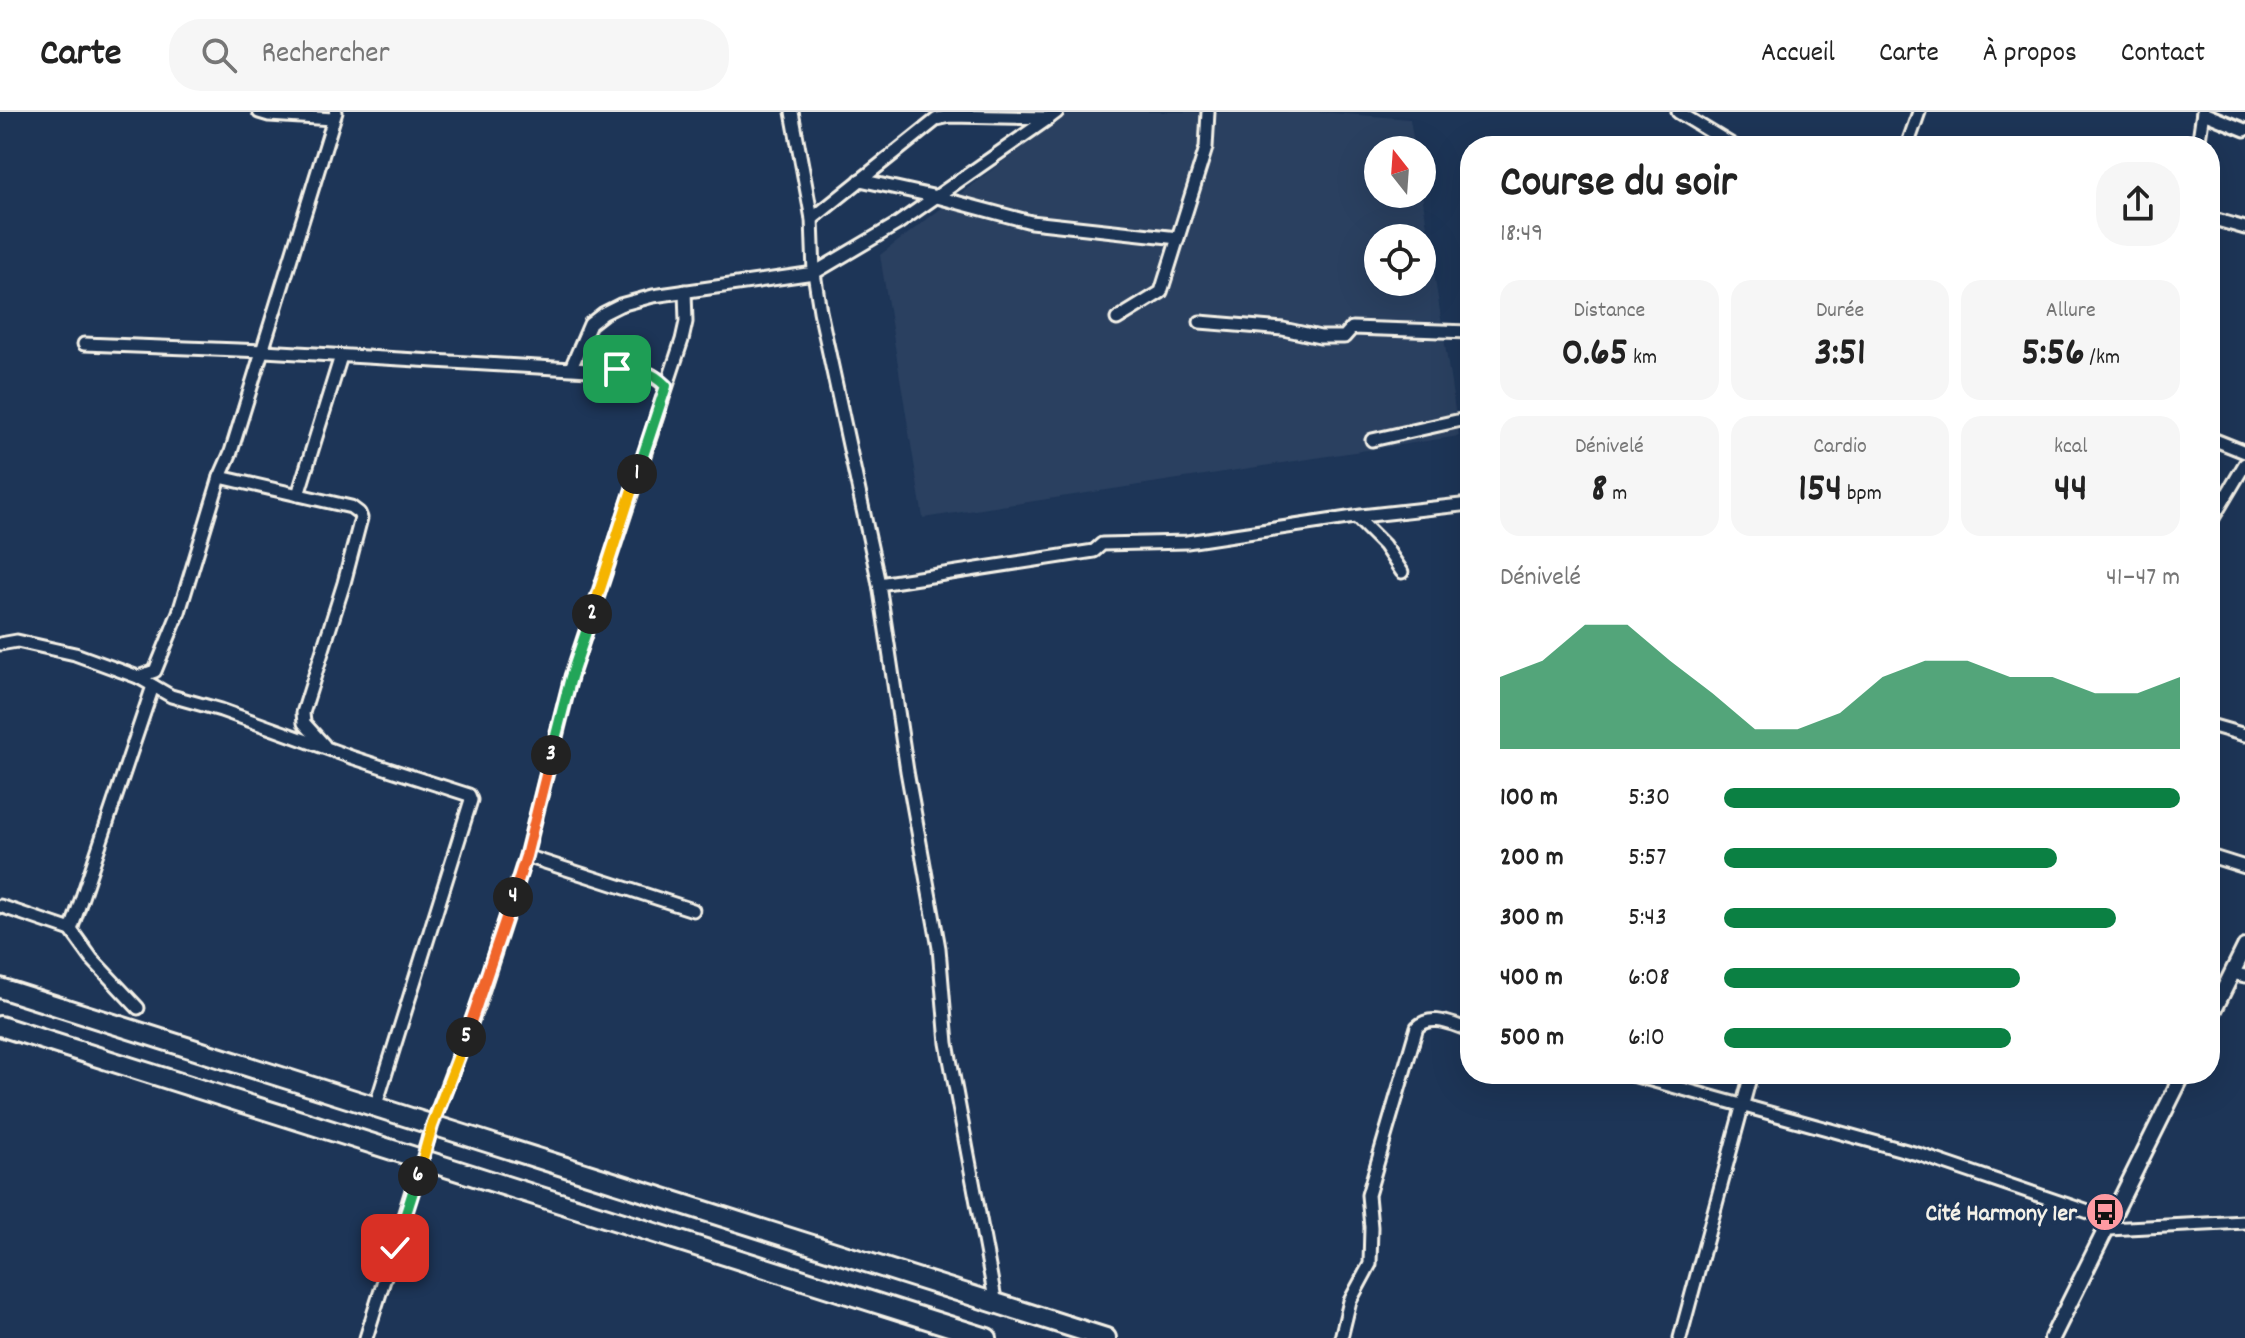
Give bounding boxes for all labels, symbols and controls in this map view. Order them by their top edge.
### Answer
search box [169,19,729,91]
text: Carte [40,28,121,83]
icon: search [197,33,241,77]
text: Rechercher [261,34,390,77]
text: Accueil [1761,35,1835,75]
text: Carte [1879,35,1939,75]
text: À propos [1983,35,2077,75]
text: Contact [2121,35,2205,75]
north arrow [1364,136,1436,208]
map controls [1364,136,1436,296]
text: Course du soir [1500,154,1737,217]
button: share [2096,162,2180,246]
text: 18:49 [1500,216,1543,253]
button: locate [1364,224,1436,296]
text: Distance [1573,296,1645,327]
text: Durée [1816,296,1864,327]
text: Allure [2046,296,2096,327]
text: 0.65 [1561,327,1628,384]
text: 3:51 [1814,327,1866,384]
text: 5:56 [2021,327,2085,384]
pin [583,335,651,403]
text: km [1628,343,1657,374]
text: /km [2085,343,2120,374]
icon: arrive [595,347,639,391]
text: Dénivelé [1575,432,1644,463]
text: Cardio [1813,432,1867,463]
text: kcal [2054,432,2087,463]
pin: 1 [617,454,657,494]
text: 1 [635,458,639,489]
text: 8 [1591,463,1607,520]
text: 154 [1798,463,1842,520]
text: 44 [2054,463,2087,520]
text: m [1607,479,1627,510]
text: bpm [1842,479,1882,510]
text: Dénivelé [1500,560,1581,597]
text: 41–47 m [2106,560,2180,597]
pin: 2 [572,594,612,634]
text: 2 [587,598,597,629]
pin: 3 [531,735,571,775]
text: 3 [546,739,556,770]
text: 100 m [1500,780,1558,817]
text: 5:30 [1628,780,1670,817]
text: 200 m [1500,840,1564,877]
text: 5:57 [1628,840,1666,877]
pin: 4 [493,877,533,917]
text: 4 [508,881,518,912]
text: 300 m [1500,900,1564,937]
text: 5:43 [1628,900,1667,937]
text: 400 m [1500,960,1563,997]
text: 6:08 [1628,960,1670,997]
pin: 5 [446,1017,486,1057]
text: 500 m [1500,1020,1564,1057]
text: 6:10 [1628,1020,1665,1057]
text: 5 [461,1021,471,1052]
pin: 6 [398,1156,438,1196]
text: 6 [413,1160,423,1191]
bus stop icon: Cité Harmony 1er [2084,1191,2126,1233]
place label: Cité Harmony 1er [1925,1198,2078,1232]
pin [361,1214,429,1282]
icon: check [373,1226,417,1270]

